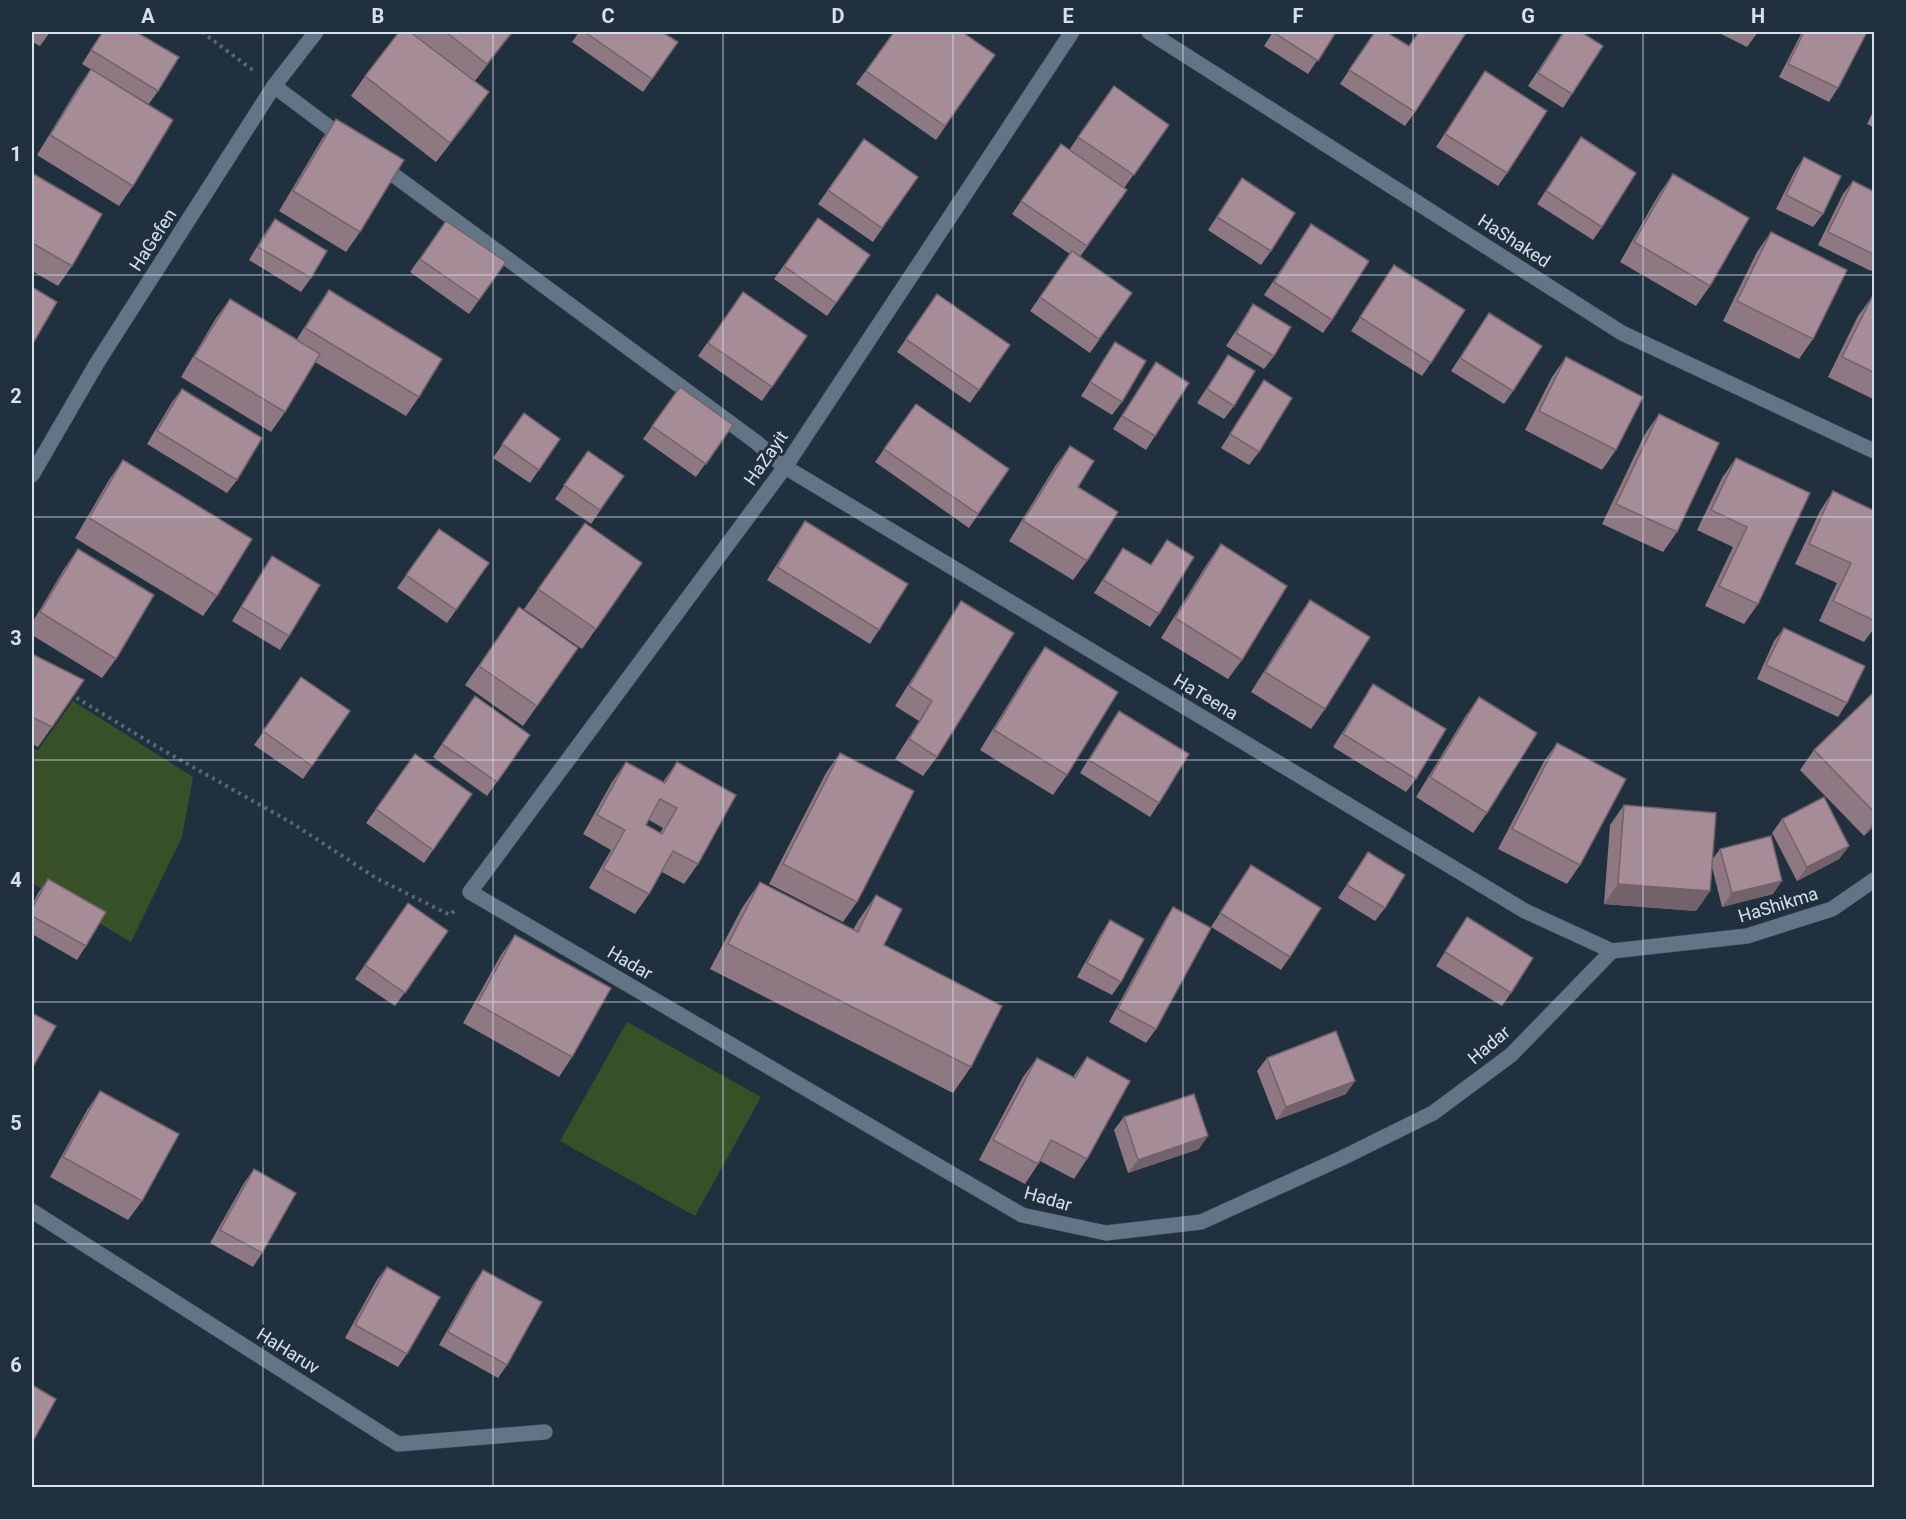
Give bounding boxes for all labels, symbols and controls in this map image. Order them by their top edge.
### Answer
text: A [141,4,155,28]
text: B [372,4,384,28]
text: C [601,4,615,28]
text: D [832,4,845,28]
text: E [1062,4,1074,28]
text: F [1293,4,1304,28]
text: G [1521,4,1535,28]
text: H [1751,4,1765,28]
text: 1 [10,142,22,166]
street label: HaGefen [125,205,180,275]
street label: HaShaked [1474,210,1554,272]
text: 2 [10,384,22,408]
street label: HaZayit [739,426,792,489]
text: 3 [10,626,22,650]
street label: HaTeena [1170,669,1242,724]
text: 4 [10,868,22,892]
street label: HaShikma [1735,882,1820,927]
street label: Hadar [604,941,657,984]
street label: Hadar [1463,1021,1514,1068]
text: 5 [10,1111,22,1135]
street label: Hadar [1022,1182,1074,1215]
street label: HaHaruv [253,1323,324,1378]
text: 6 [10,1353,22,1377]

